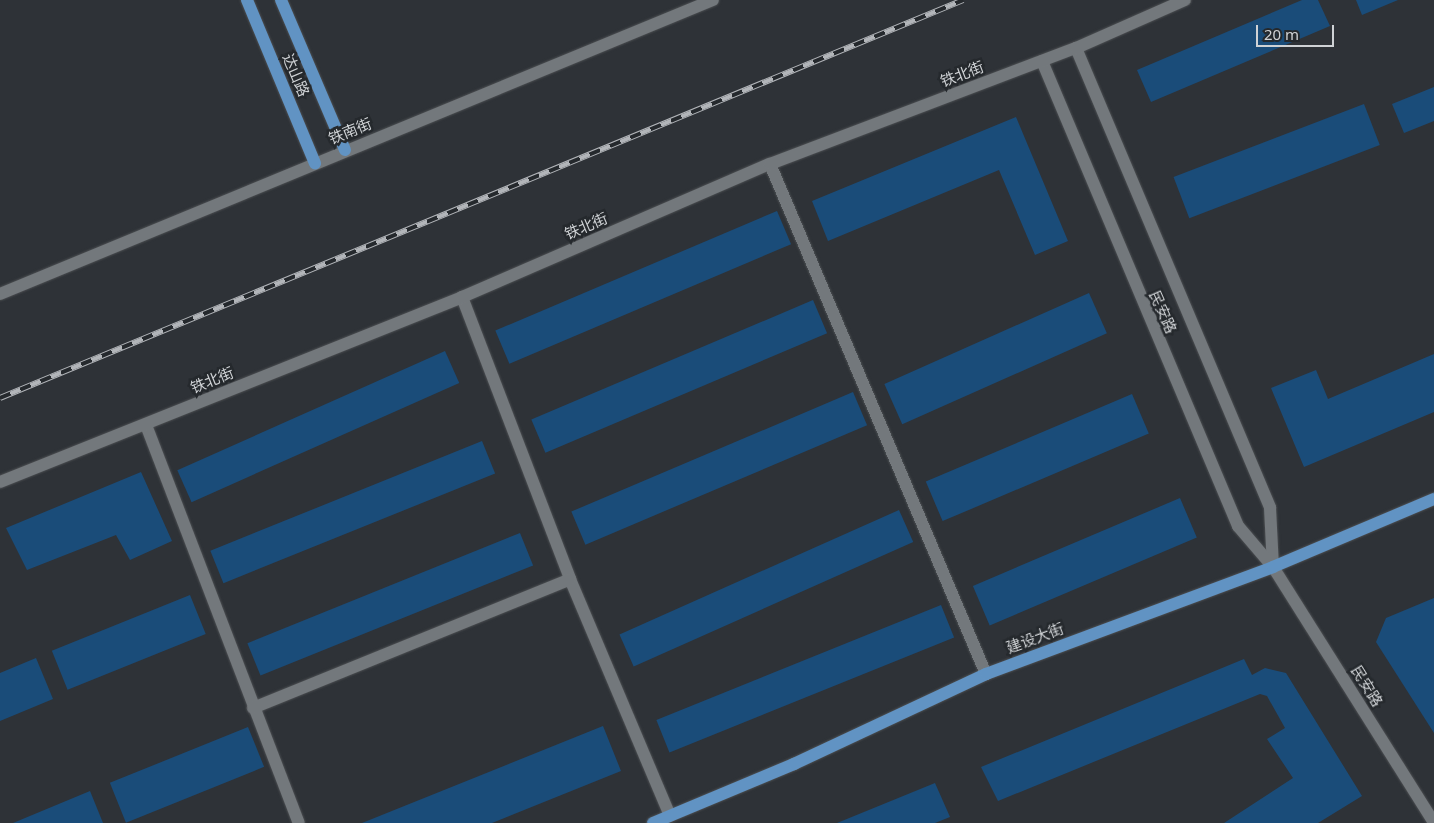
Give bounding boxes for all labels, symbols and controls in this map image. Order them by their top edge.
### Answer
scale bar [1259,15,1336,47]
text: 20 m [1264,24,1299,44]
street label: 达山路 [279,51,313,99]
street label: 铁北街 [938,58,986,90]
street label: 铁南街 [326,114,374,148]
street label: 铁北街 [562,209,610,243]
street label: 民安路 [1146,288,1180,336]
street label: 铁北街 [188,363,236,397]
street label: 建设大街 [1004,619,1066,657]
street label: 民安路 [1347,662,1387,710]

